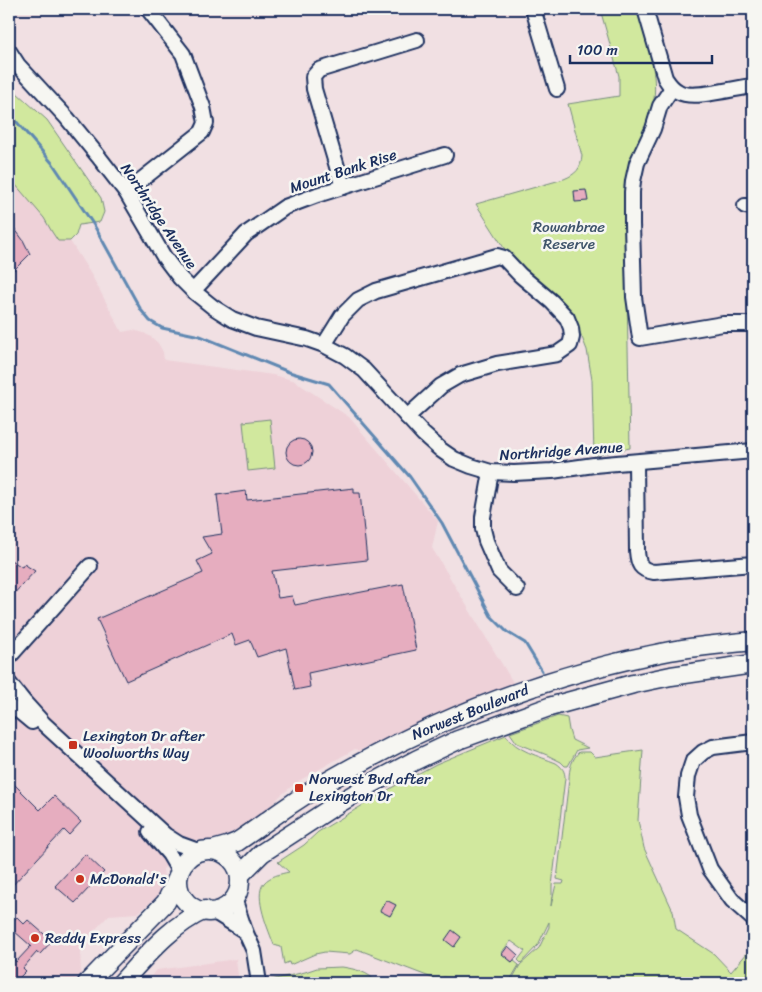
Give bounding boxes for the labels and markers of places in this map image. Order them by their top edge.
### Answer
place label: Lexington Dr after Woolworths Way [83,723,205,766]
marker: Lexington Dr after Woolworths Way [67,739,79,751]
place label: Norwest Bvd after Lexington Dr [309,766,431,809]
marker: Norwest Bvd after Lexington Dr [293,782,305,794]
place label: McDonald's [90,866,167,892]
marker: McDonald's [74,873,86,885]
place label: Reddy Express [45,925,141,951]
marker: Reddy Express [29,932,41,944]

